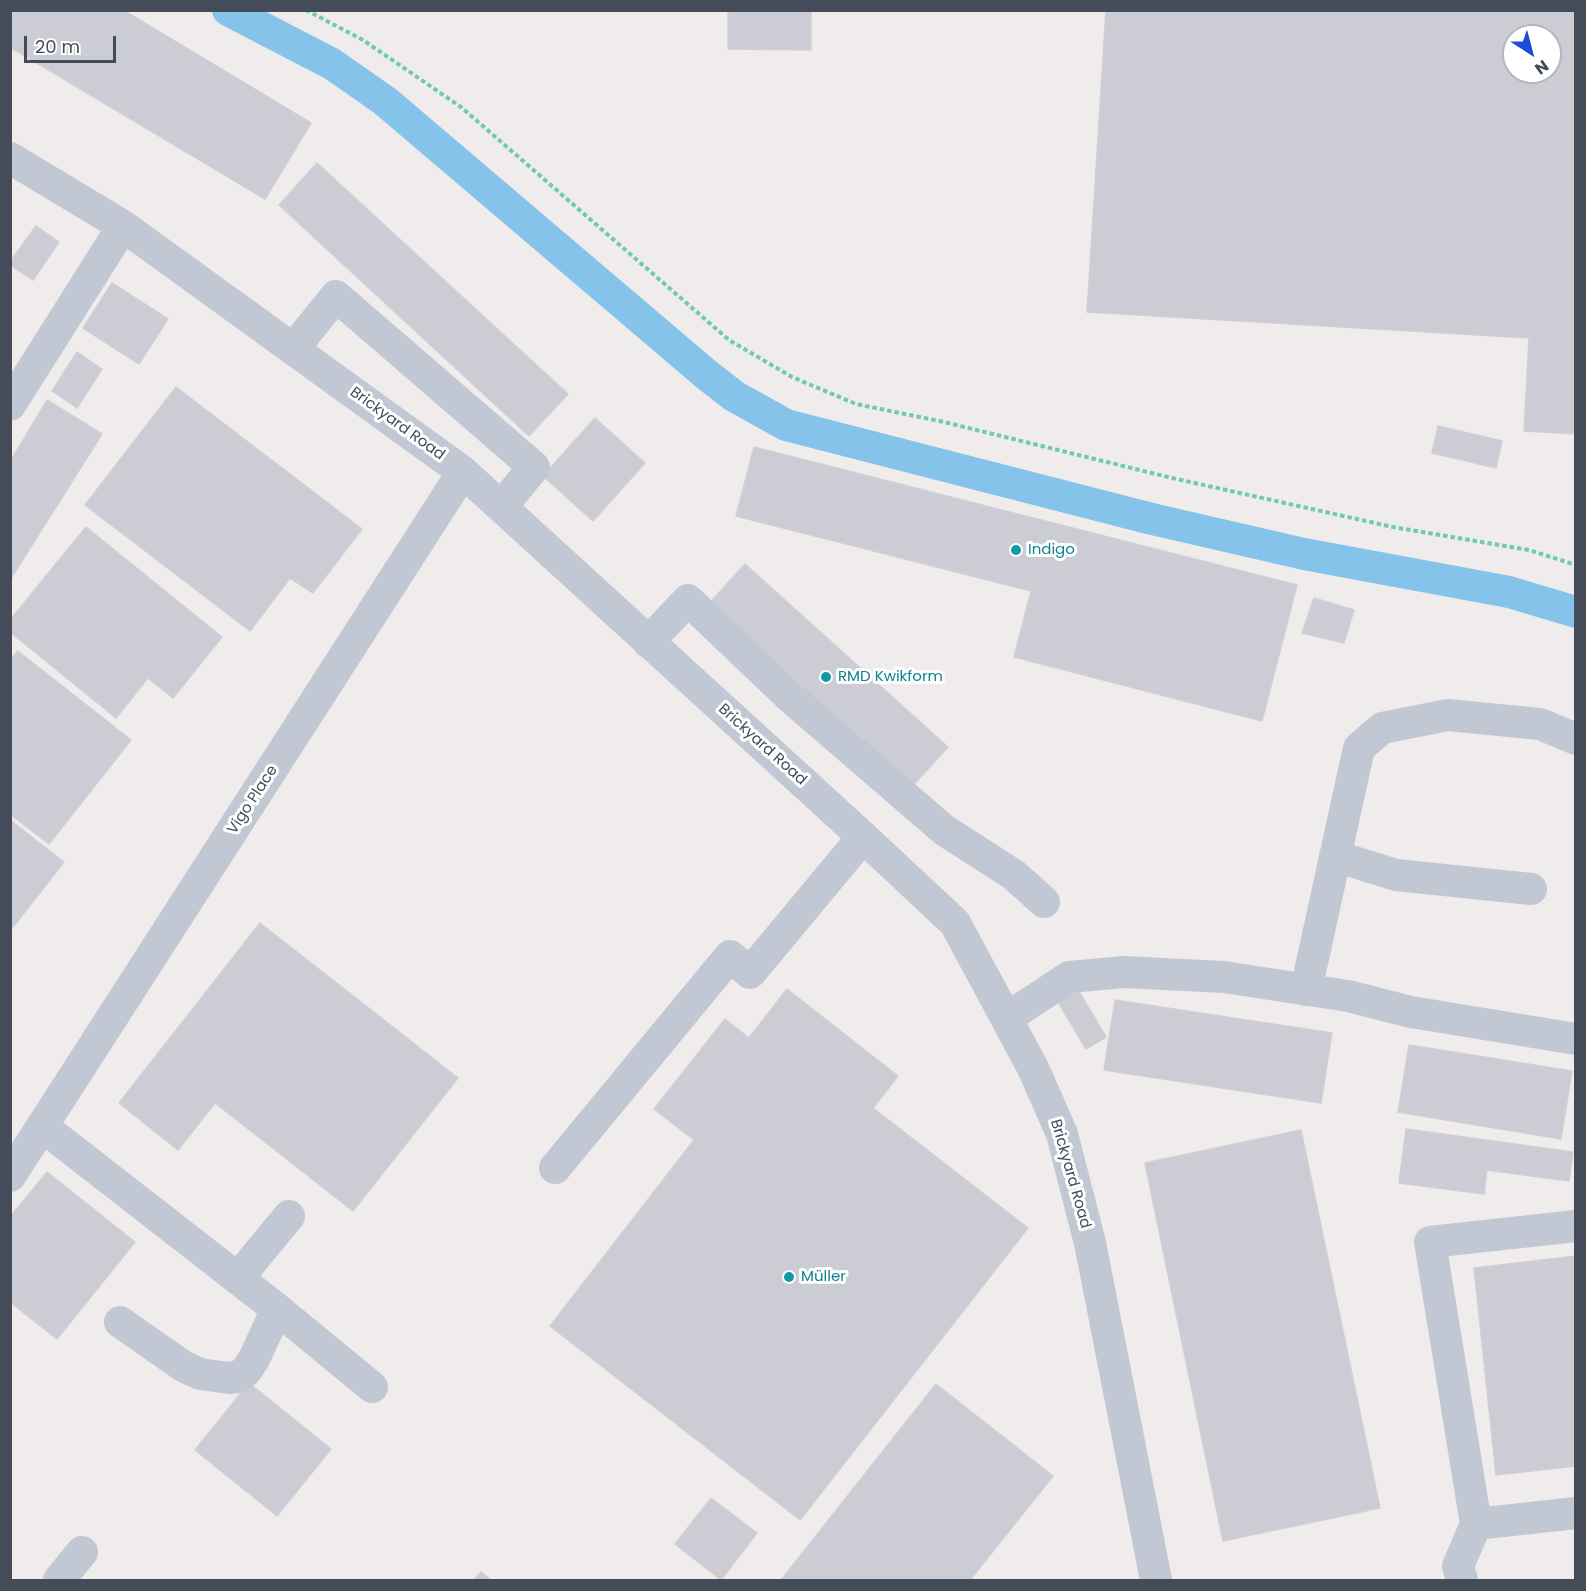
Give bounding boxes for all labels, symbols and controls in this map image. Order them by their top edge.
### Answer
scale bar [27,24,118,62]
north arrow [1502,24,1562,84]
text: 20 m [35,34,80,59]
text: N [1530,55,1553,80]
street label: Brickyard Road [346,384,448,464]
place label: Indigo [1028,541,1075,559]
marker: Indigo [1009,543,1023,557]
place label: RMD Kwikform [838,668,943,686]
marker: RMD Kwikform [819,670,833,684]
street label: Brickyard Road [714,701,810,789]
street label: Vigo Place [224,762,282,838]
street label: Brickyard Road [1046,1117,1094,1231]
place label: Müller [801,1268,846,1286]
marker: Müller [782,1270,796,1284]

